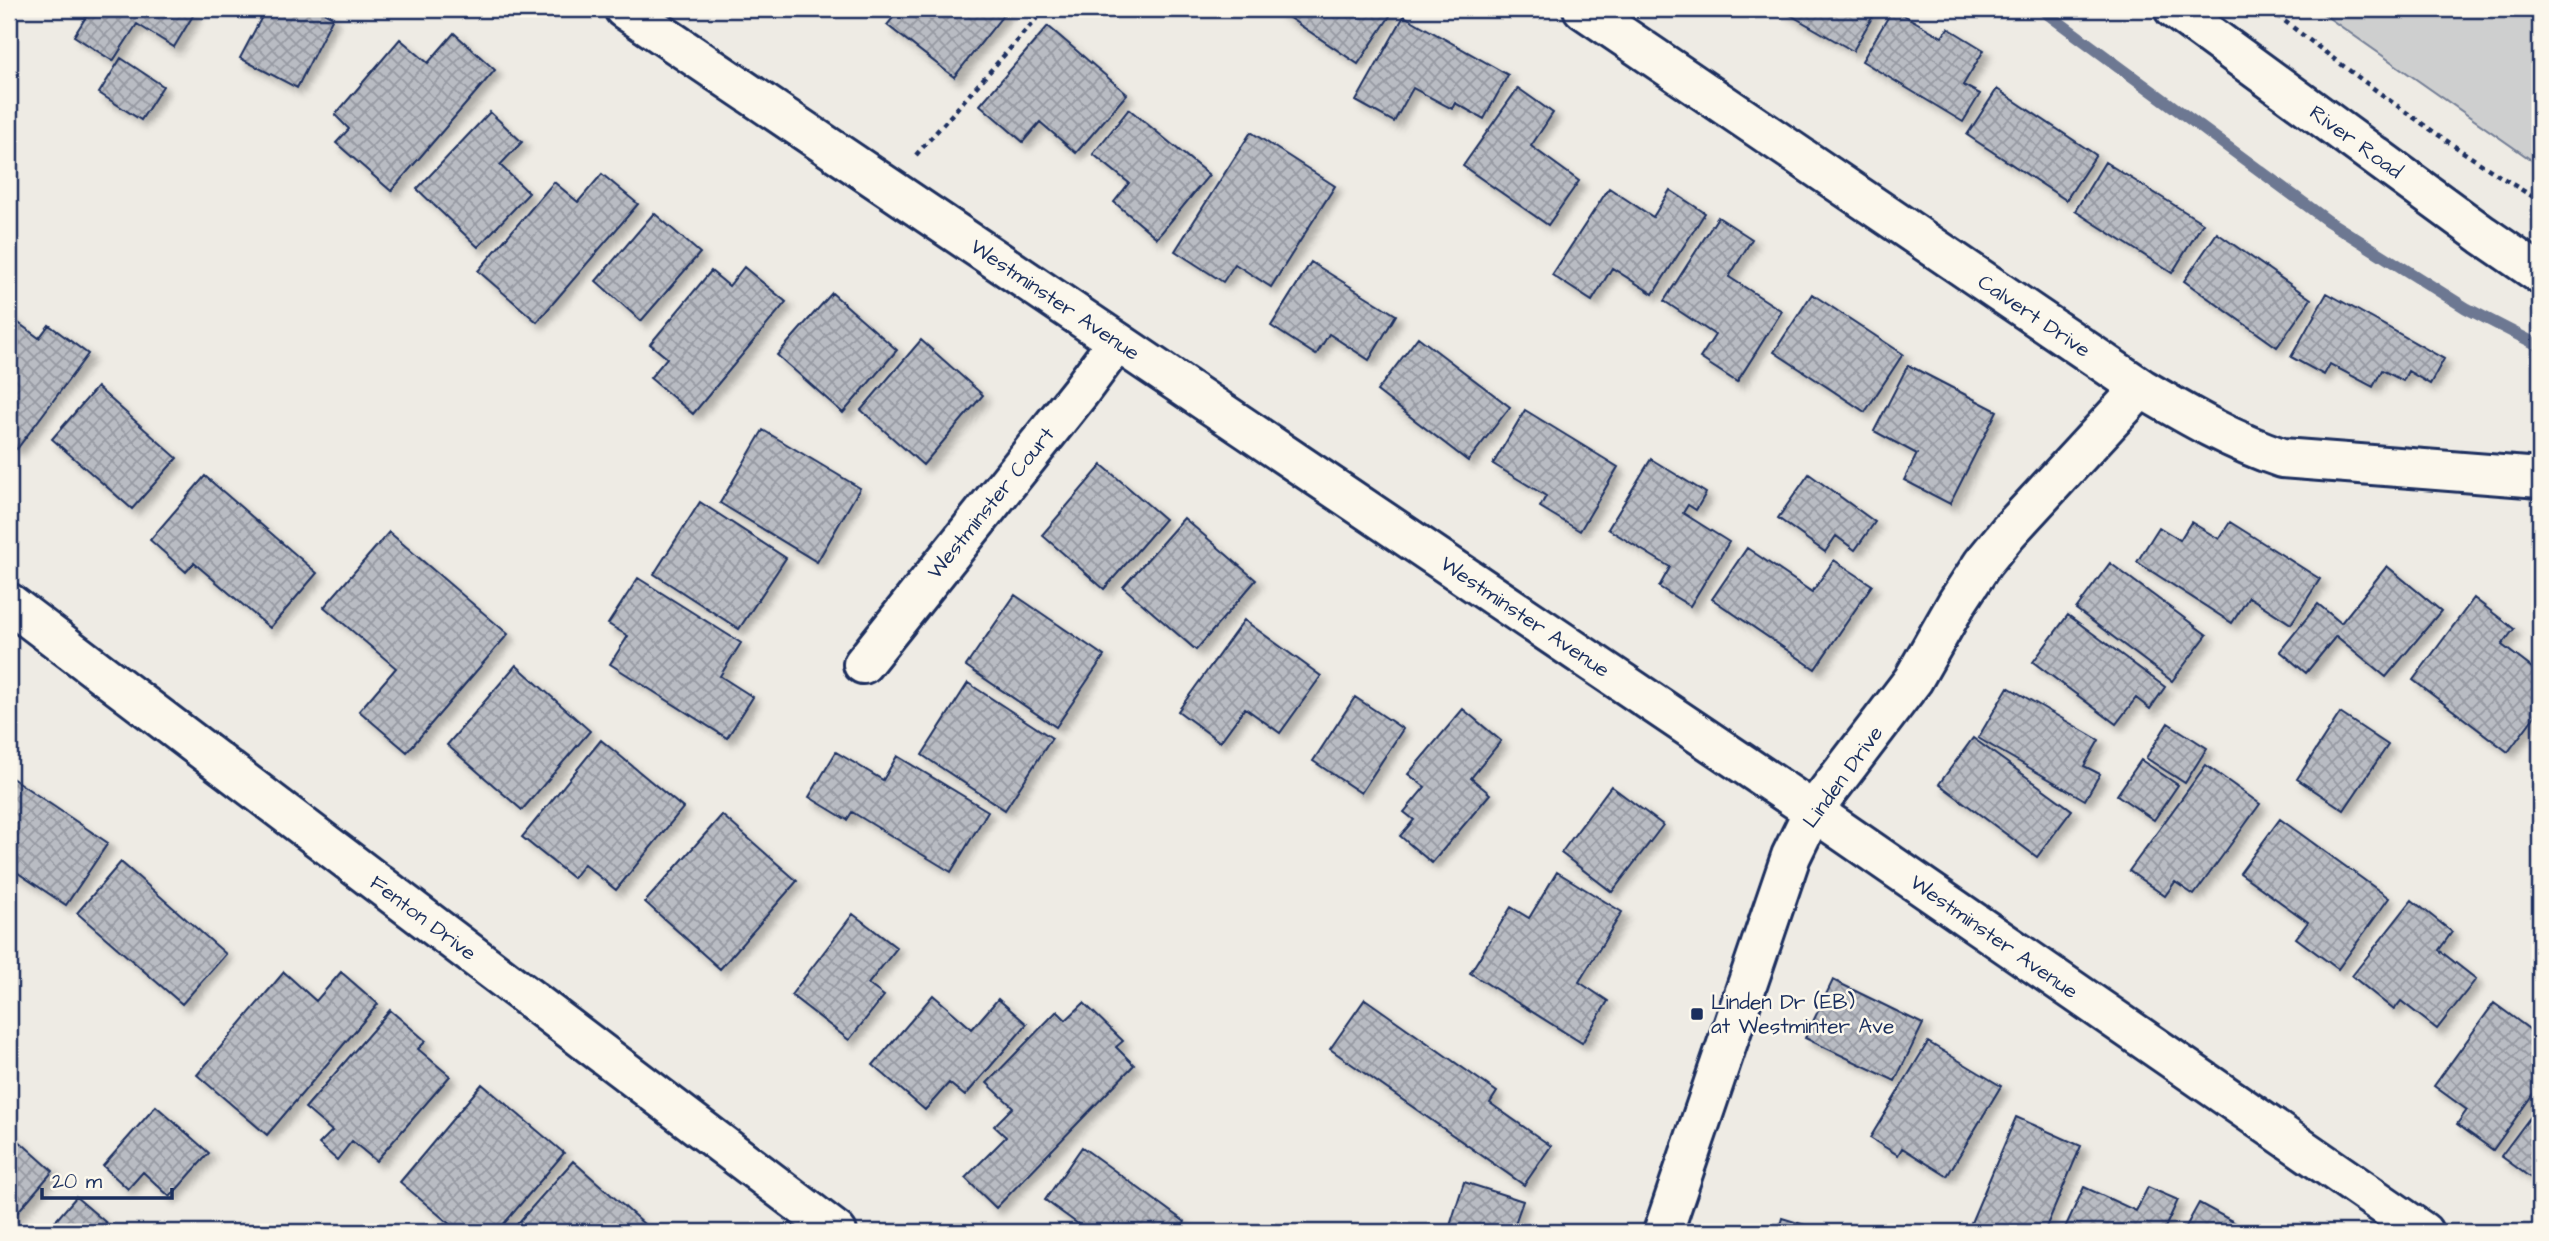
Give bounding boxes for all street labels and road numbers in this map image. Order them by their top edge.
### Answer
street label: River Road [2304,98,2409,186]
street label: Westminster Avenue [964,232,1146,368]
street label: Calvert Drive [1972,268,2096,364]
street label: Westminster Court [921,420,1062,585]
street label: Westminster Avenue [1434,549,1616,685]
street label: Linden Drive [1796,720,1890,834]
street label: Fenton Drive [364,868,482,968]
street label: Westminster Avenue [1904,868,2084,1006]

